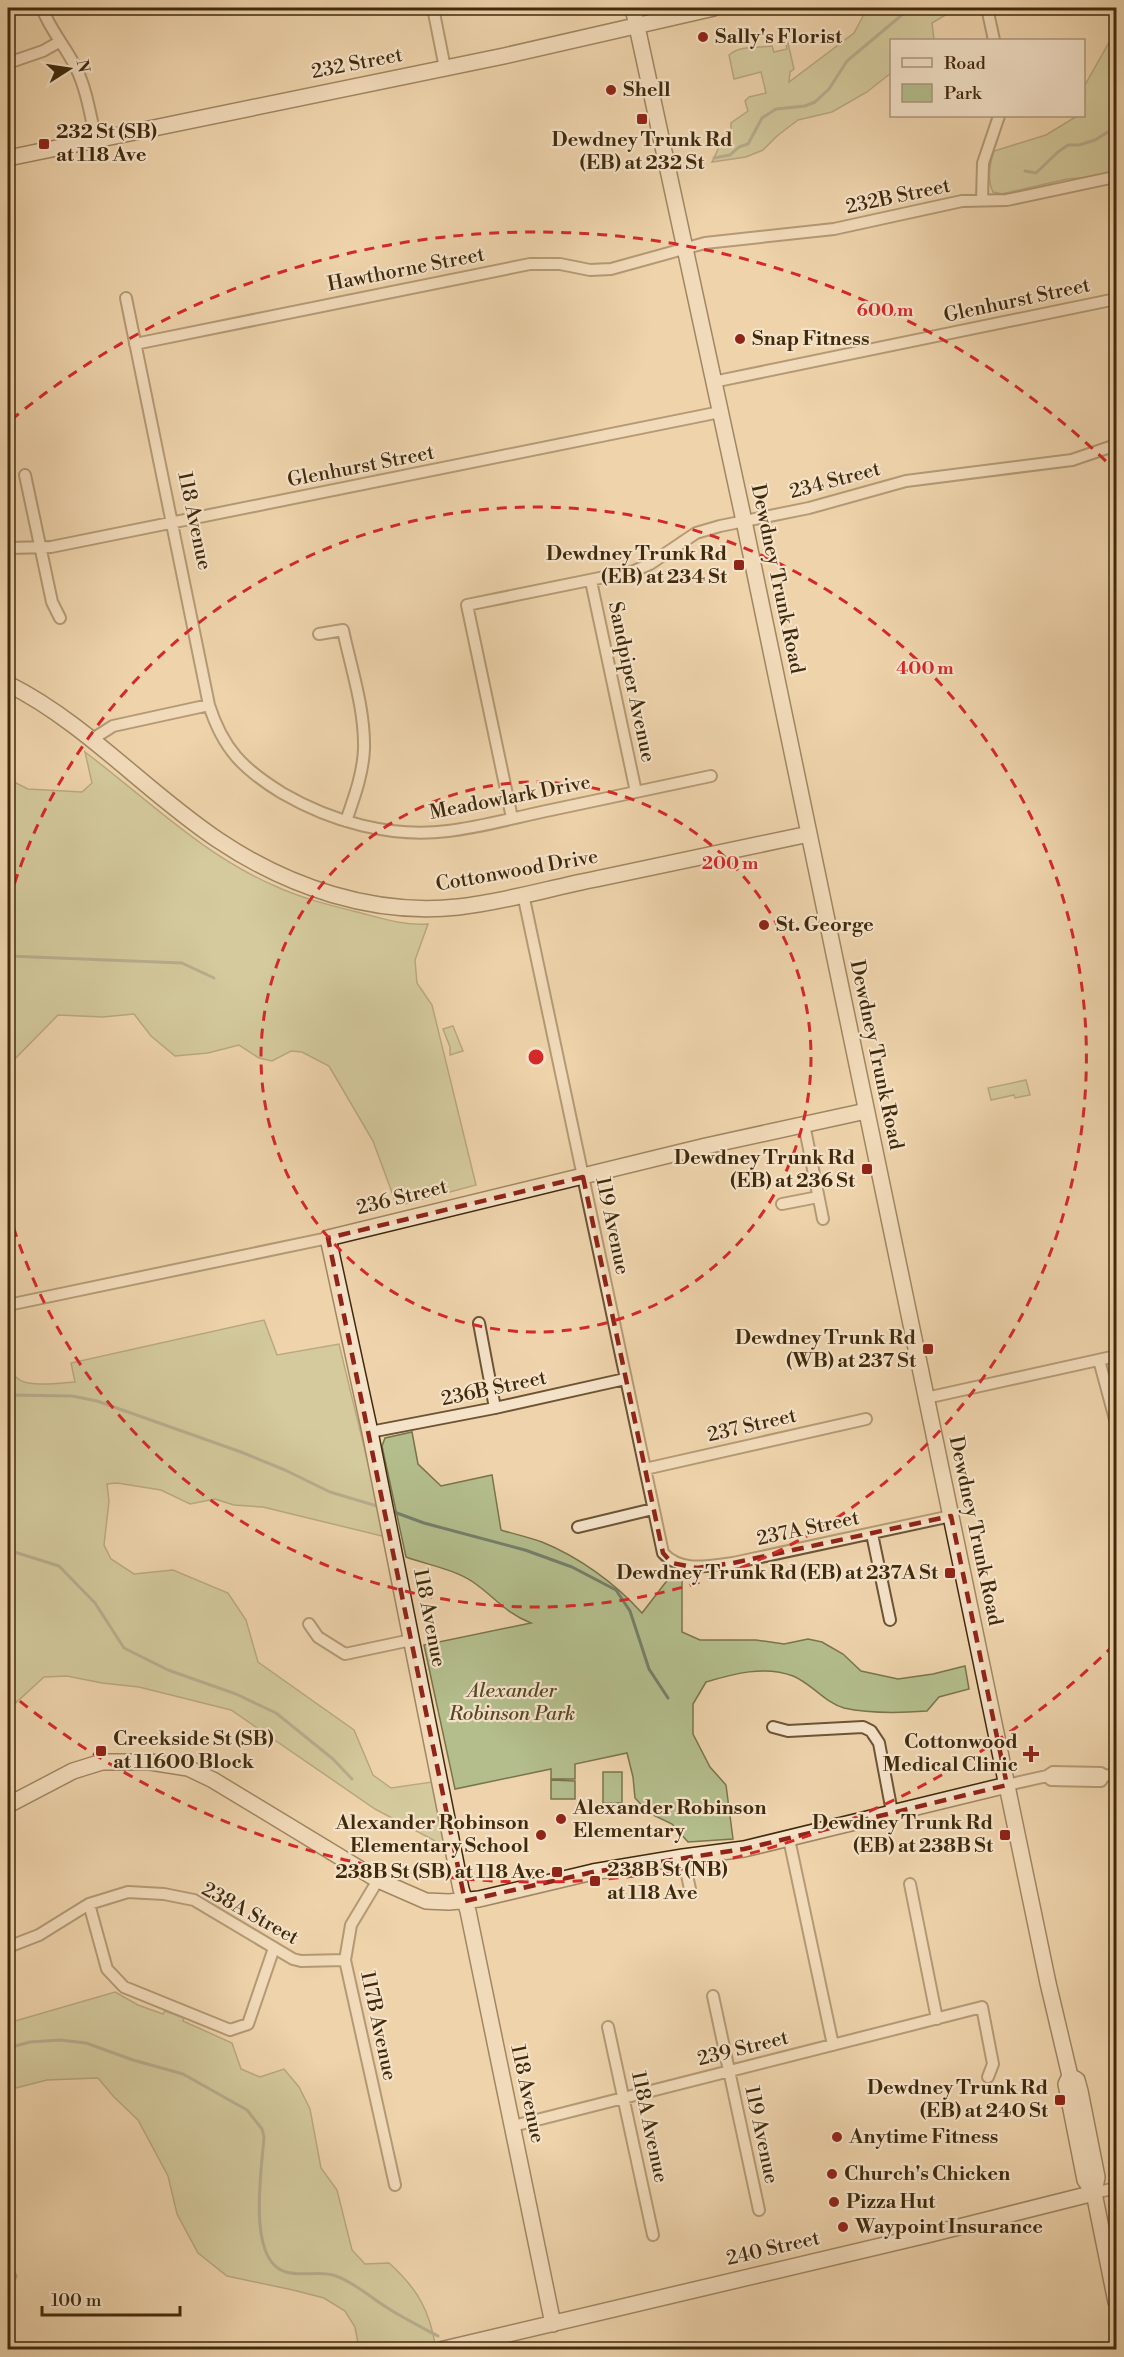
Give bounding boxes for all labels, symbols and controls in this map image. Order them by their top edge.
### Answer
place label: Sally's Florist [715,25,843,50]
marker: Sally's Florist [696,30,710,44]
north arrow [39,39,99,99]
legend [890,39,1085,117]
street label: 232 Street [309,43,405,85]
text: Road [944,52,987,75]
text: N [72,58,94,75]
place label: Shell [623,78,671,103]
text: Park [944,82,983,105]
marker: Shell [604,83,618,97]
marker: Dewdney Trunk Rd (EB) at 232 St [635,112,649,126]
place label: 232 St (SB) at 118 Ave [56,120,157,168]
place label: Dewdney Trunk Rd (EB) at 232 St [552,128,733,176]
marker: 232 St (SB) at 118 Ave [37,137,51,151]
street label: 232B Street [843,174,953,220]
street label: Hawthorne Street [325,242,487,298]
street label: Glenhurst Street [941,273,1093,329]
text: 600 m [857,299,914,322]
place label: Snap Fitness [752,327,870,352]
marker: Snap Fitness [733,332,747,346]
street label: Glenhurst Street [285,441,437,493]
street label: 234 Street [787,457,883,505]
street label: 118 Avenue [171,470,217,572]
street label: Dewdney Trunk Road [745,482,809,677]
place label: Dewdney Trunk Rd (EB) at 234 St [546,542,728,590]
marker: Dewdney Trunk Rd (EB) at 234 St [732,558,746,572]
street label: Sandpiper Avenue [602,599,660,765]
text: 400 m [896,657,954,680]
street label: Meadowlark Drive [427,770,593,826]
street label: Cottonwood Drive [434,844,600,898]
text: 200 m [702,852,759,875]
place label: St. George [776,913,874,938]
marker: St. George [757,918,771,932]
street label: Dewdney Trunk Road [844,958,908,1153]
centre of rings [526,1047,546,1067]
place label: Dewdney Trunk Rd (EB) at 236 St [674,1146,856,1194]
marker: Dewdney Trunk Rd (EB) at 236 St [860,1162,874,1176]
street label: 236 Street [354,1175,450,1221]
street label: 119 Avenue [589,1175,635,1277]
place label: Dewdney Trunk Rd (WB) at 237 St [735,1326,917,1374]
marker: Dewdney Trunk Rd (WB) at 237 St [921,1342,935,1356]
street label: 236B Street [439,1366,549,1412]
street label: 237 Street [705,1404,799,1448]
street label: Dewdney Trunk Road [943,1434,1007,1629]
street label: 237A Street [754,1506,862,1552]
place label: Dewdney Trunk Rd (EB) at 237A St [616,1561,939,1586]
marker: Dewdney Trunk Rd (EB) at 237A St [943,1566,957,1580]
street label: 118 Avenue [407,1567,451,1669]
park label: Alexander Robinson Park [448,1679,575,1727]
place label: Creekside St (SB) at 11600 Block [113,1727,274,1775]
place label: Cottonwood Medical Clinic [882,1730,1018,1778]
marker: Creekside St (SB) at 11600 Block [94,1744,108,1758]
marker: Cottonwood Medical Clinic [1022,1745,1040,1763]
place label: Alexander Robinson Elementary [572,1796,767,1844]
place label: Alexander Robinson Elementary School [335,1811,530,1859]
place label: Dewdney Trunk Rd (EB) at 238B St [812,1811,994,1859]
marker: Alexander Robinson Elementary [554,1812,568,1826]
marker: Alexander Robinson Elementary School [534,1828,548,1842]
marker: Dewdney Trunk Rd (EB) at 238B St [998,1828,1012,1842]
place label: 238B St (NB) at 118 Ave [607,1858,728,1906]
place label: 238B St (SB) at 118 Ave [335,1860,545,1885]
marker: 238B St (SB) at 118 Ave [550,1865,564,1879]
marker: 238B St (NB) at 118 Ave [588,1874,602,1888]
street label: 238A Street [197,1877,303,1951]
street label: 117B Avenue [354,1969,402,2083]
street label: 239 Street [695,2026,791,2072]
street label: 118 Avenue [504,2043,550,2145]
street label: 118A Avenue [625,2069,673,2185]
place label: Dewdney Trunk Rd (EB) at 240 St [867,2076,1049,2124]
street label: 119 Avenue [738,2084,784,2186]
marker: Dewdney Trunk Rd (EB) at 240 St [1053,2093,1067,2107]
place label: Anytime Fitness [848,2125,998,2150]
marker: Anytime Fitness [830,2130,844,2144]
place label: Church's Chicken [844,2162,1011,2187]
marker: Church's Chicken [825,2167,839,2181]
place label: Pizza Hut [846,2190,936,2215]
marker: Pizza Hut [827,2195,841,2209]
place label: Waypoint Insurance [854,2215,1043,2240]
marker: Waypoint Insurance [836,2220,850,2234]
street label: 240 Street [724,2226,822,2272]
scale bar [42,2279,180,2317]
text: 100 m [51,2289,102,2312]

